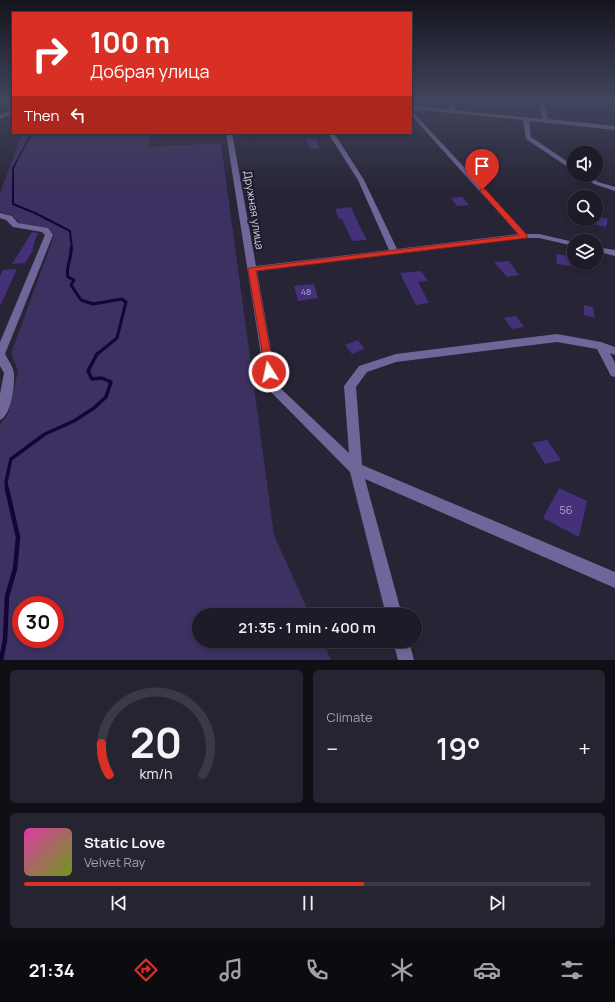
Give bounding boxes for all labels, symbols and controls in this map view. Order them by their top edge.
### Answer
text: 100 m [90,23,170,61]
icon: right [24,28,76,80]
text: Добрая улица [90,59,209,83]
icon: left [67,104,89,126]
text: Then [24,105,59,126]
map controls [567,146,603,270]
button: sound [567,146,603,182]
pin [465,149,499,190]
icon: arrive [471,155,493,177]
street label: Дружная улица [241,169,268,251]
button: search [567,190,603,226]
button: layers [567,234,603,270]
house number: 48 [301,285,311,298]
position arrow [248,351,290,393]
house number: 56 [559,502,573,517]
speed limit sign: 30 [12,596,64,648]
text: 21:35 · 1 min · 400 m [238,617,376,638]
text: Climate [327,708,373,726]
text: 20 [130,713,182,769]
text: 19° [436,728,481,769]
text: − [327,734,338,764]
text: + [578,734,591,764]
text: km/h [140,763,173,782]
text: Static Love [84,832,165,853]
text: Velvet Ray [84,853,145,871]
icon: previous [108,892,130,914]
icon: pause [297,892,319,914]
icon: next [486,892,508,914]
icon: directions [132,956,160,984]
icon: music [217,956,245,984]
icon: phone [303,956,331,984]
icon: climate [388,956,416,984]
icon: car [473,956,501,984]
icon: filters [558,956,586,984]
text: 21:34 [29,958,75,982]

